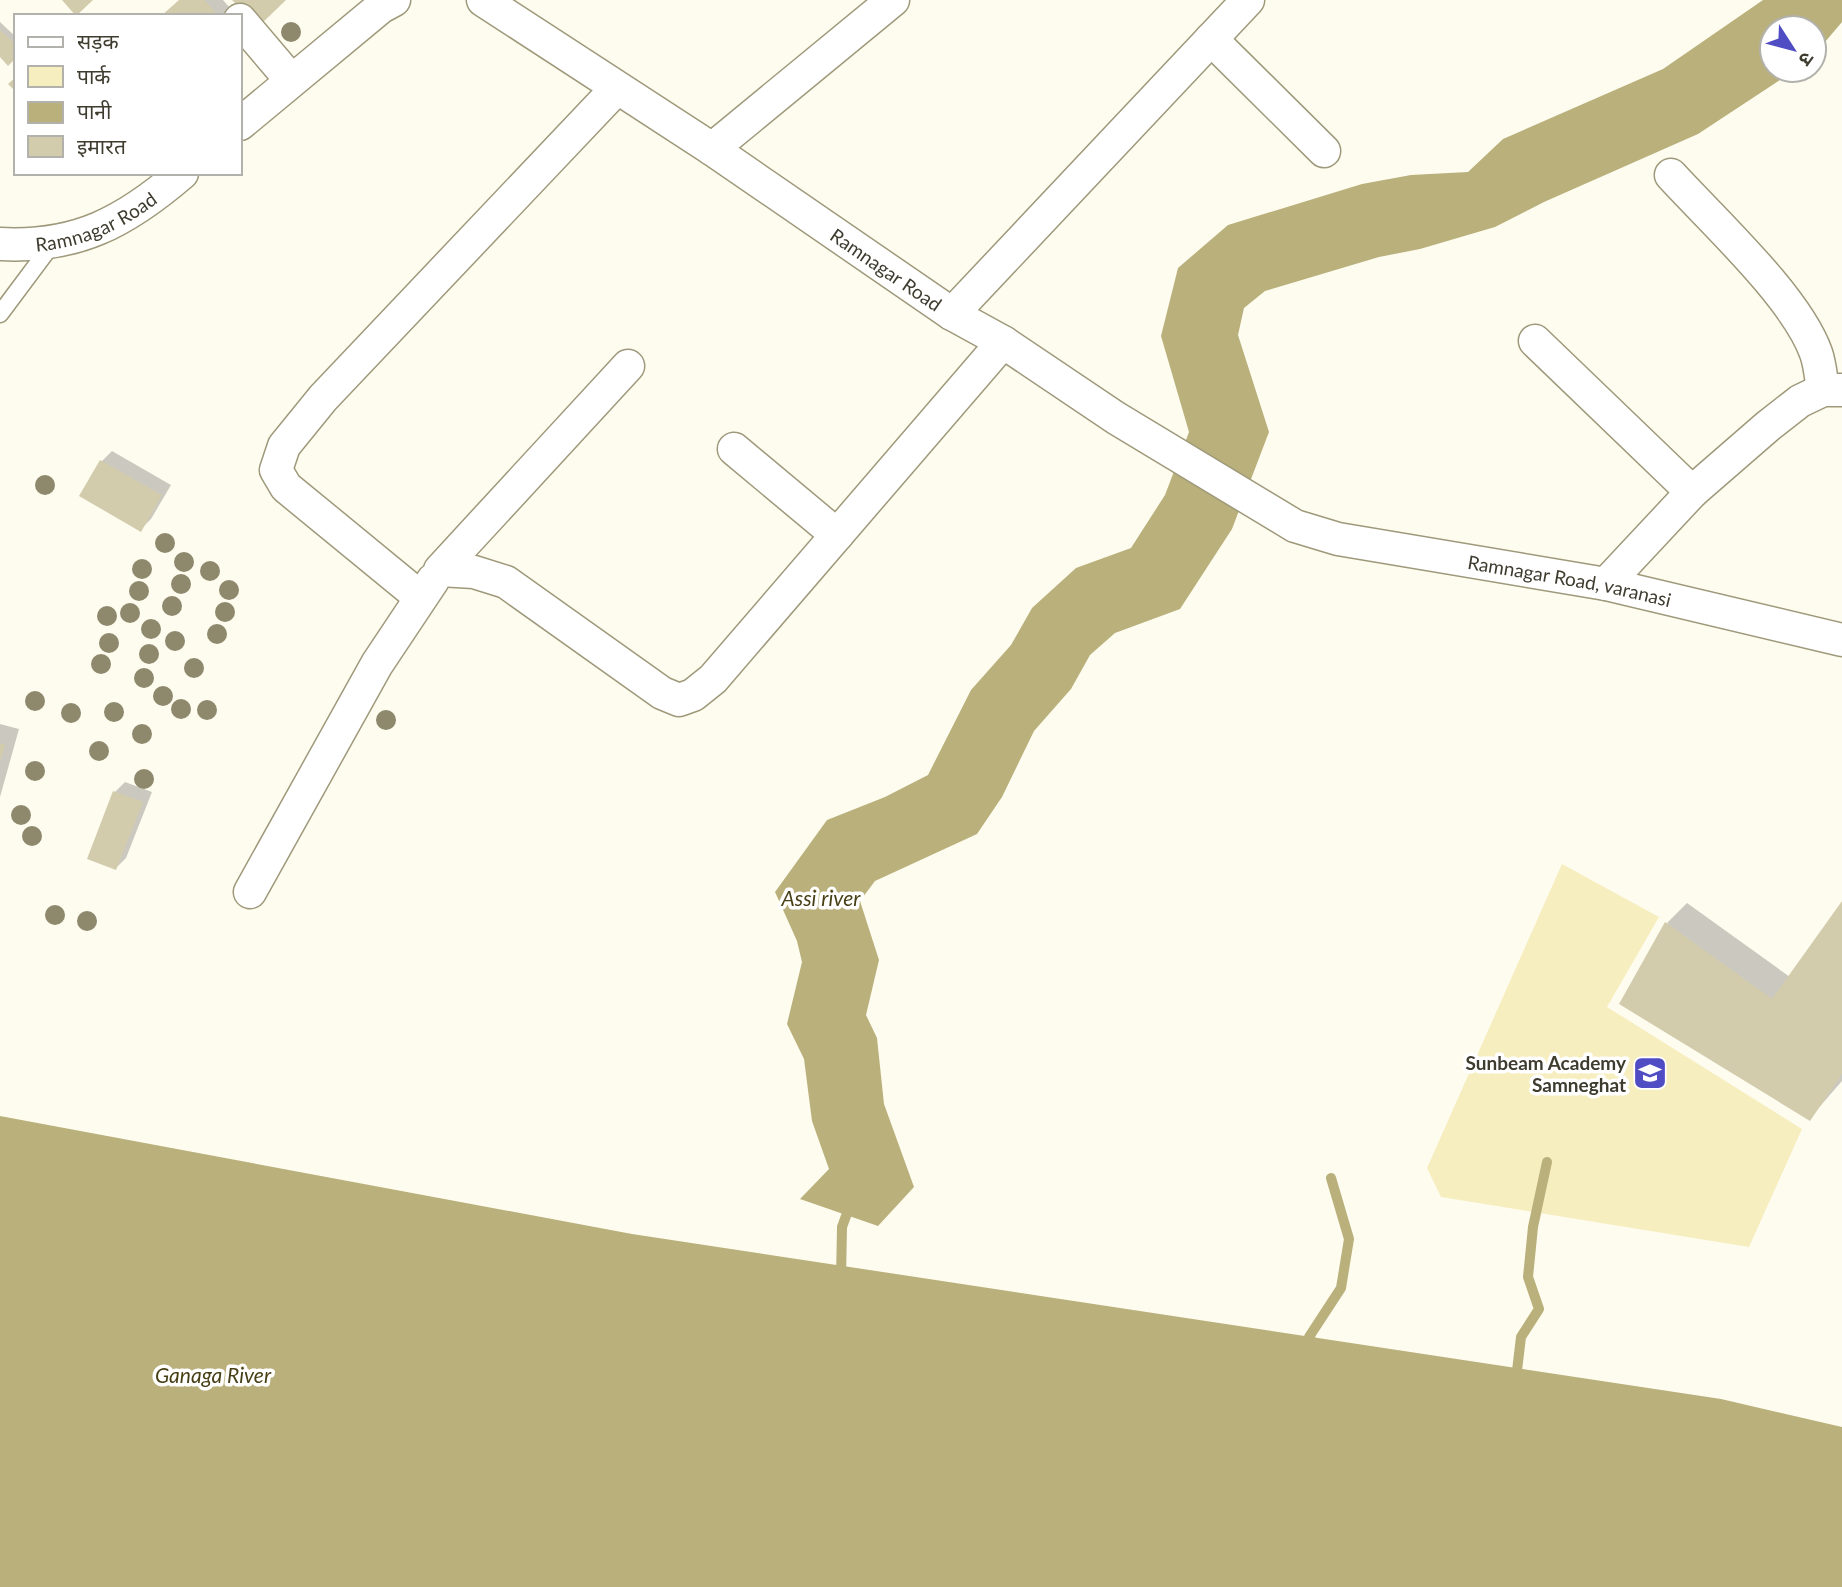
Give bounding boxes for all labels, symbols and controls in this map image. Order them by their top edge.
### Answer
legend [14,14,242,175]
north arrow [1758,14,1828,84]
text: सड़क [77,28,119,53]
text: उ [1794,48,1820,71]
text: पार्क [77,63,111,88]
text: पानी [77,98,112,123]
text: इमारत [77,133,127,158]
street label: Ramnagar Road [34,187,160,255]
street label: Ramnagar Road [827,223,947,315]
street label: Ramnagar Road, varanasi [1466,549,1674,611]
water label: Assi river [781,885,861,910]
place label: Sunbeam Academy Samneghat [1466,1051,1627,1096]
school or university icon: Sunbeam Academy Samneghat [1631,1054,1669,1092]
water label: Ganaga River [155,1362,272,1387]

